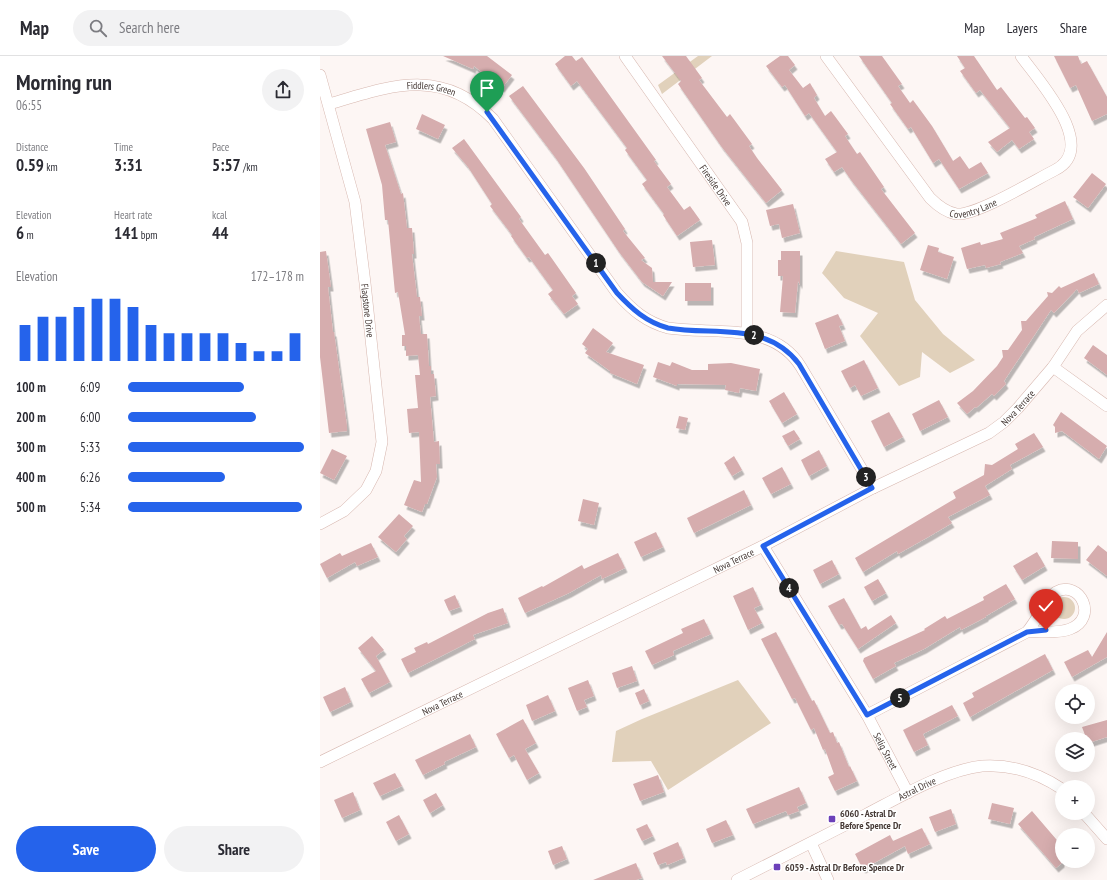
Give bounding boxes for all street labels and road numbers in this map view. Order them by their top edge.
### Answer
street label: Fiddlers Green [406,79,458,99]
street label: Fireside Drive [697,162,735,209]
street label: Coventry Lane [948,196,999,221]
street label: Flagstone Drive [358,283,377,338]
street label: Nova Terrace [998,387,1038,429]
street label: Nova Terrace [711,545,756,576]
street label: Nova Terrace [420,687,465,718]
street label: Selig Street [870,730,901,772]
street label: Astral Drive [896,774,938,803]

